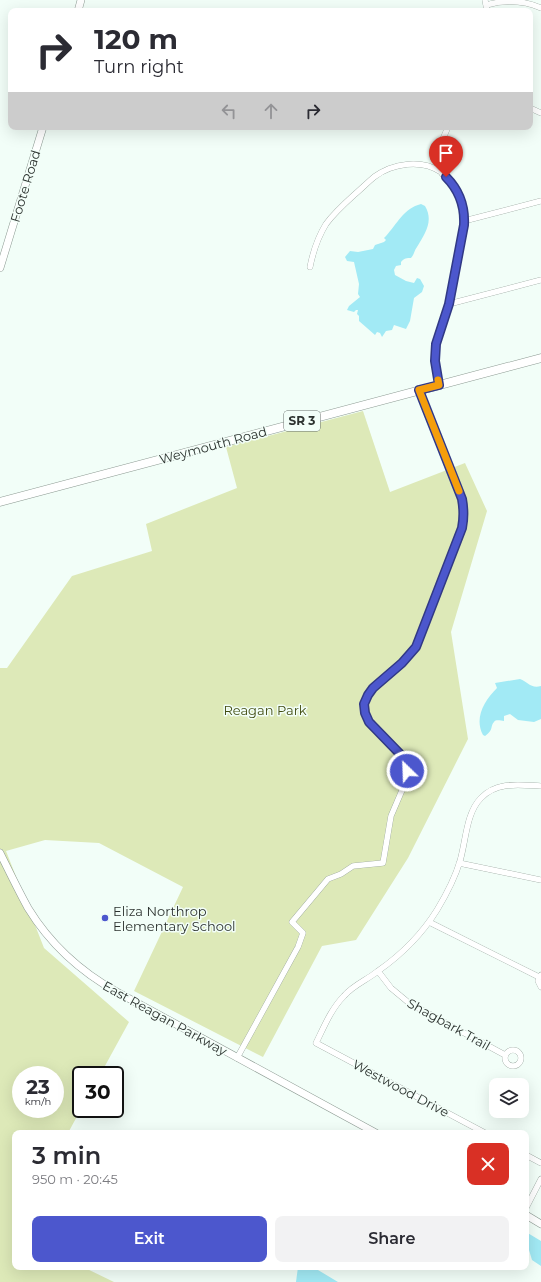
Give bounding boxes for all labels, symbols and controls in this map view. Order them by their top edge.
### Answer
text: 120 m [94,22,178,56]
icon: right [28,24,80,76]
text: Turn right [94,56,184,78]
icon: left [218,100,240,122]
icon: ahead [260,100,282,122]
icon: right [302,100,324,122]
pin [429,136,463,177]
icon: arrive [435,142,457,164]
street label: Foote Road [6,148,44,224]
road number: SR 3 [284,411,320,431]
street label: Weymouth Road [157,423,269,467]
park label: Reagan Park [223,702,307,718]
position arrow [386,750,428,792]
place label: Eliza Northrop Elementary School [113,903,236,934]
marker: Eliza Northrop Elementary School [100,913,110,923]
street label: East Reagan Parkway [100,977,231,1059]
street label: Shagbark Trail [405,995,493,1053]
street label: Westwood Drive [350,1056,452,1120]
speed limit sign: 30 [72,1066,124,1118]
text: 23 [26,1075,50,1099]
map controls [489,1078,529,1118]
button: layers [489,1078,529,1118]
text: km/h [25,1095,51,1108]
text: 3 min [32,1141,101,1170]
button: close [467,1143,509,1185]
text: 950 m · 20:45 [32,1171,118,1187]
button: Exit [32,1216,267,1262]
button: Share [275,1216,509,1262]

